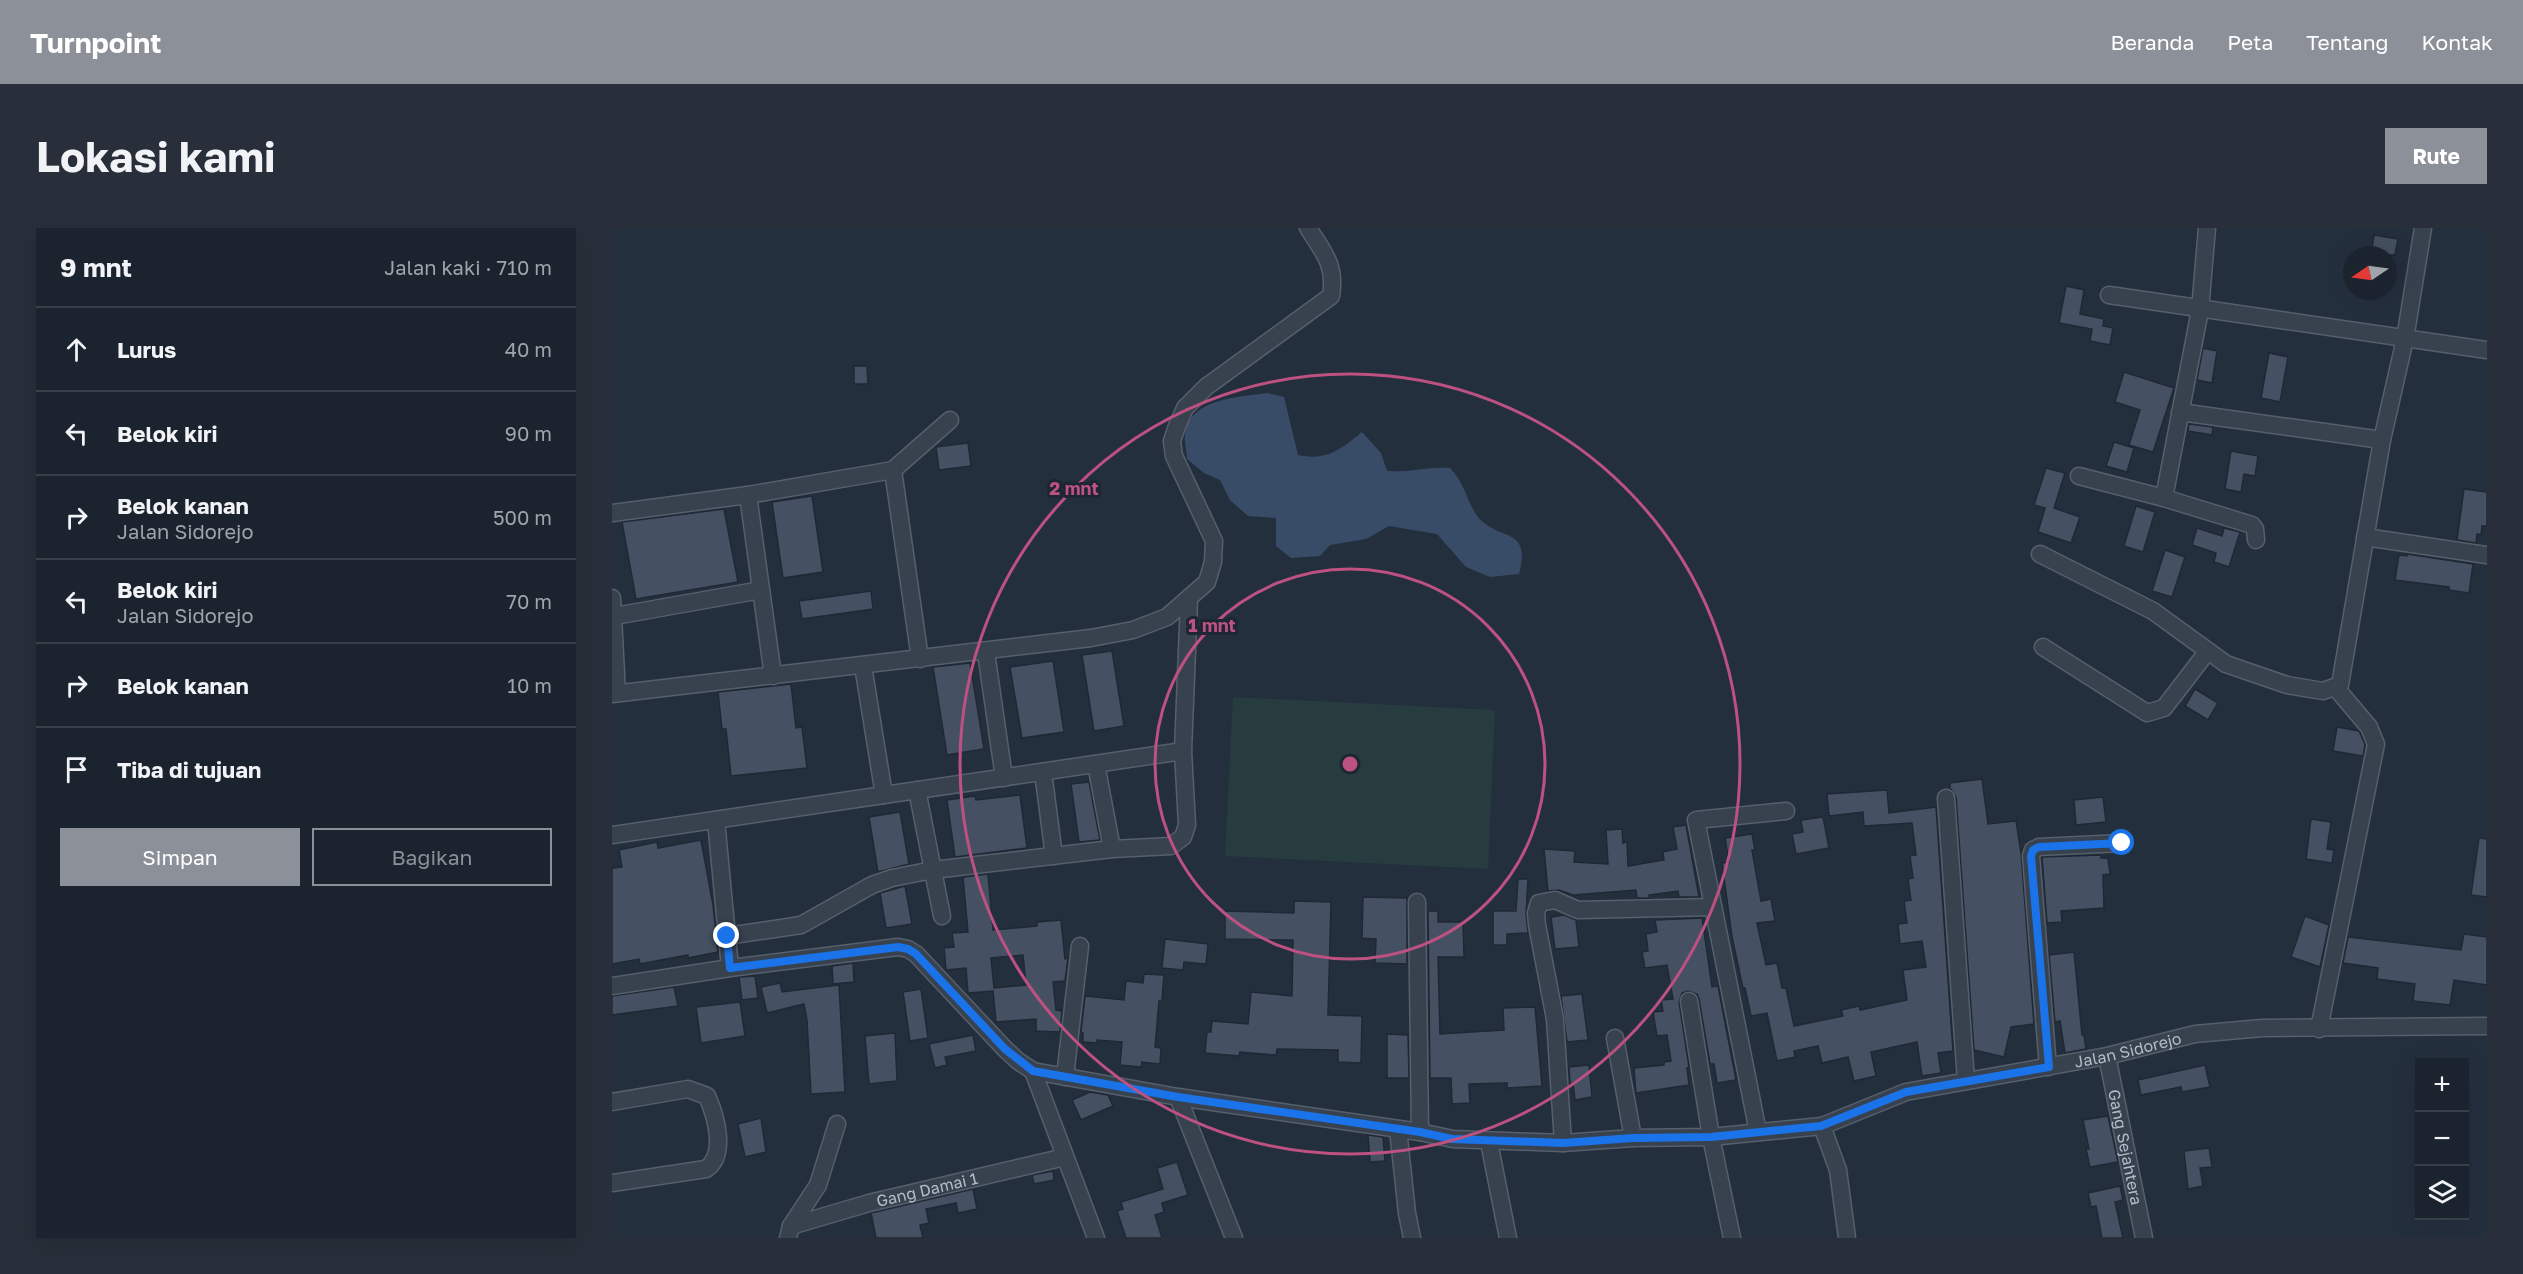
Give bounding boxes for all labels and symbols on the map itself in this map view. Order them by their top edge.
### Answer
north arrow [2343,246,2397,300]
text: 2 mnt [1049,477,1099,499]
text: 1 mnt [1188,614,1236,636]
centre of rings [1340,754,1360,774]
route start [2108,829,2134,855]
route end [713,922,739,948]
street label: Jalan Sidorejo [2073,1028,2183,1072]
street label: Gang Sejahtera [2104,1088,2147,1207]
street label: Gang Damai 1 [874,1168,980,1211]

